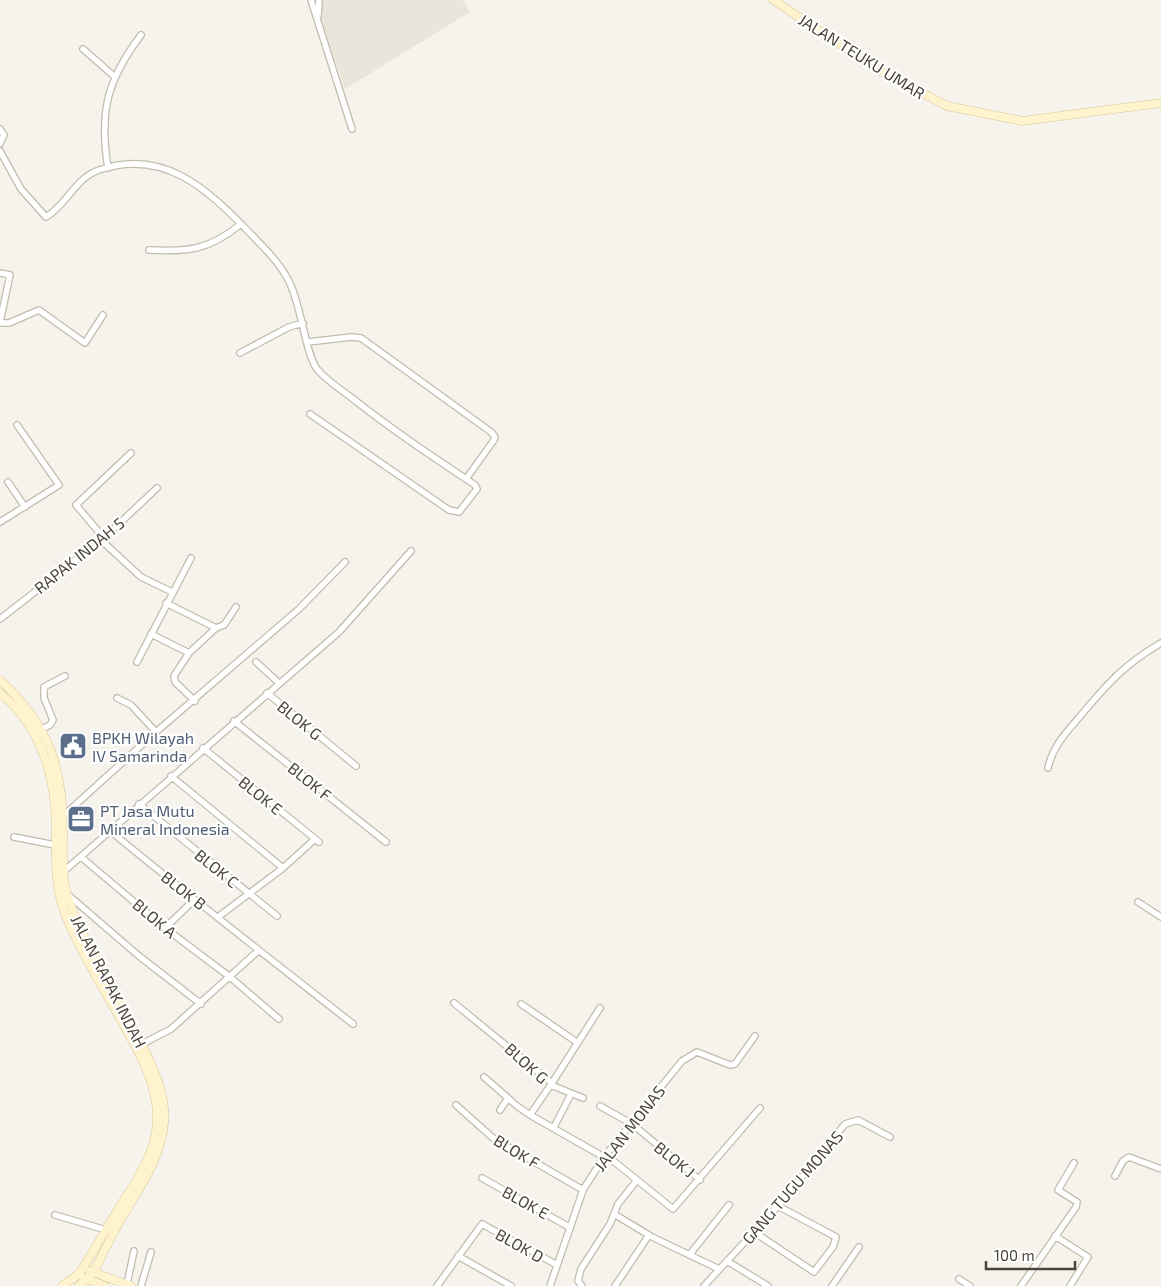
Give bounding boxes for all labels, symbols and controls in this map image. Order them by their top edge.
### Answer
street label: JALAN TEUKU UMAR [795,9,929,103]
street label: RAPAK INDAH 5 [30,513,128,597]
street label: BLOK G [274,696,326,744]
place label: BPKH Wilayah IV Samarinda [92,728,194,765]
public building icon: BPKH Wilayah IV Samarinda [58,731,88,761]
street label: BLOK F [285,758,336,804]
street label: BLOK E [235,772,287,818]
place label: PT Jasa Mutu Mineral Indonesia [100,801,230,838]
office icon: PT Jasa Mutu Mineral Indonesia [66,804,96,834]
street label: BLOK C [191,845,243,891]
street label: BLOK B [158,867,210,913]
street label: BLOK A [129,894,181,942]
street label: JALAN RAPAK INDAH [67,911,151,1051]
street label: BLOK G [502,1039,552,1087]
street label: JALAN MONAS [590,1081,668,1175]
street label: GANG TUGU MONAS [738,1127,846,1247]
street label: BLOK F [491,1130,544,1172]
street label: BLOK J [651,1137,699,1181]
street label: BLOK E [499,1181,553,1223]
street label: BLOK D [493,1224,547,1266]
scale bar [986,1238,1075,1270]
text: 100 m [994,1246,1035,1264]

